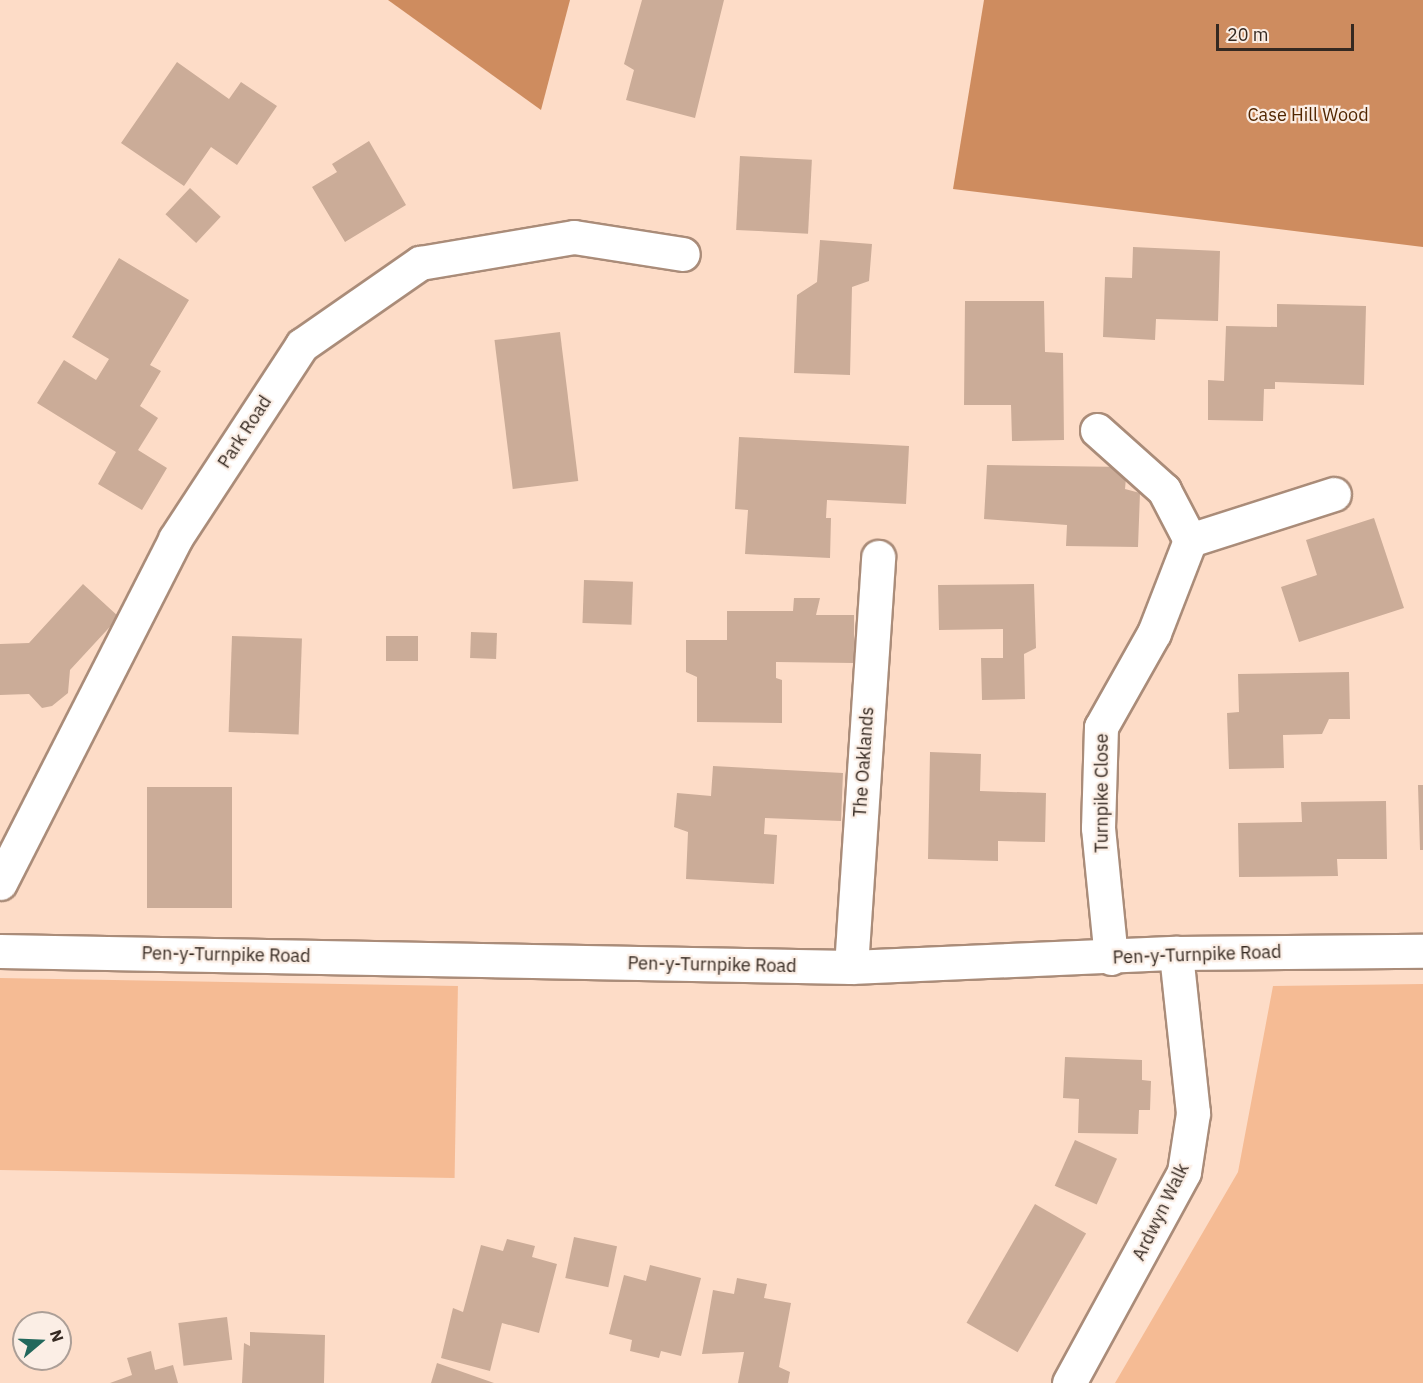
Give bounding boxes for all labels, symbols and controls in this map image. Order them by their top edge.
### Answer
scale bar [1219,12,1357,50]
text: 20 m [1227,23,1269,46]
park label: Case Hill Wood [1247,104,1369,126]
street label: Park Road [214,392,276,472]
street label: The Oaklands [849,706,879,818]
street label: Turnpike Close [1091,733,1113,853]
street label: Pen-y-Turnpike Road [1112,941,1282,969]
street label: Pen-y-Turnpike Road [141,943,311,967]
street label: Pen-y-Turnpike Road [627,953,797,977]
street label: Ardwyn Walk [1128,1160,1194,1264]
north arrow [12,1311,72,1371]
text: N [46,1327,68,1345]

